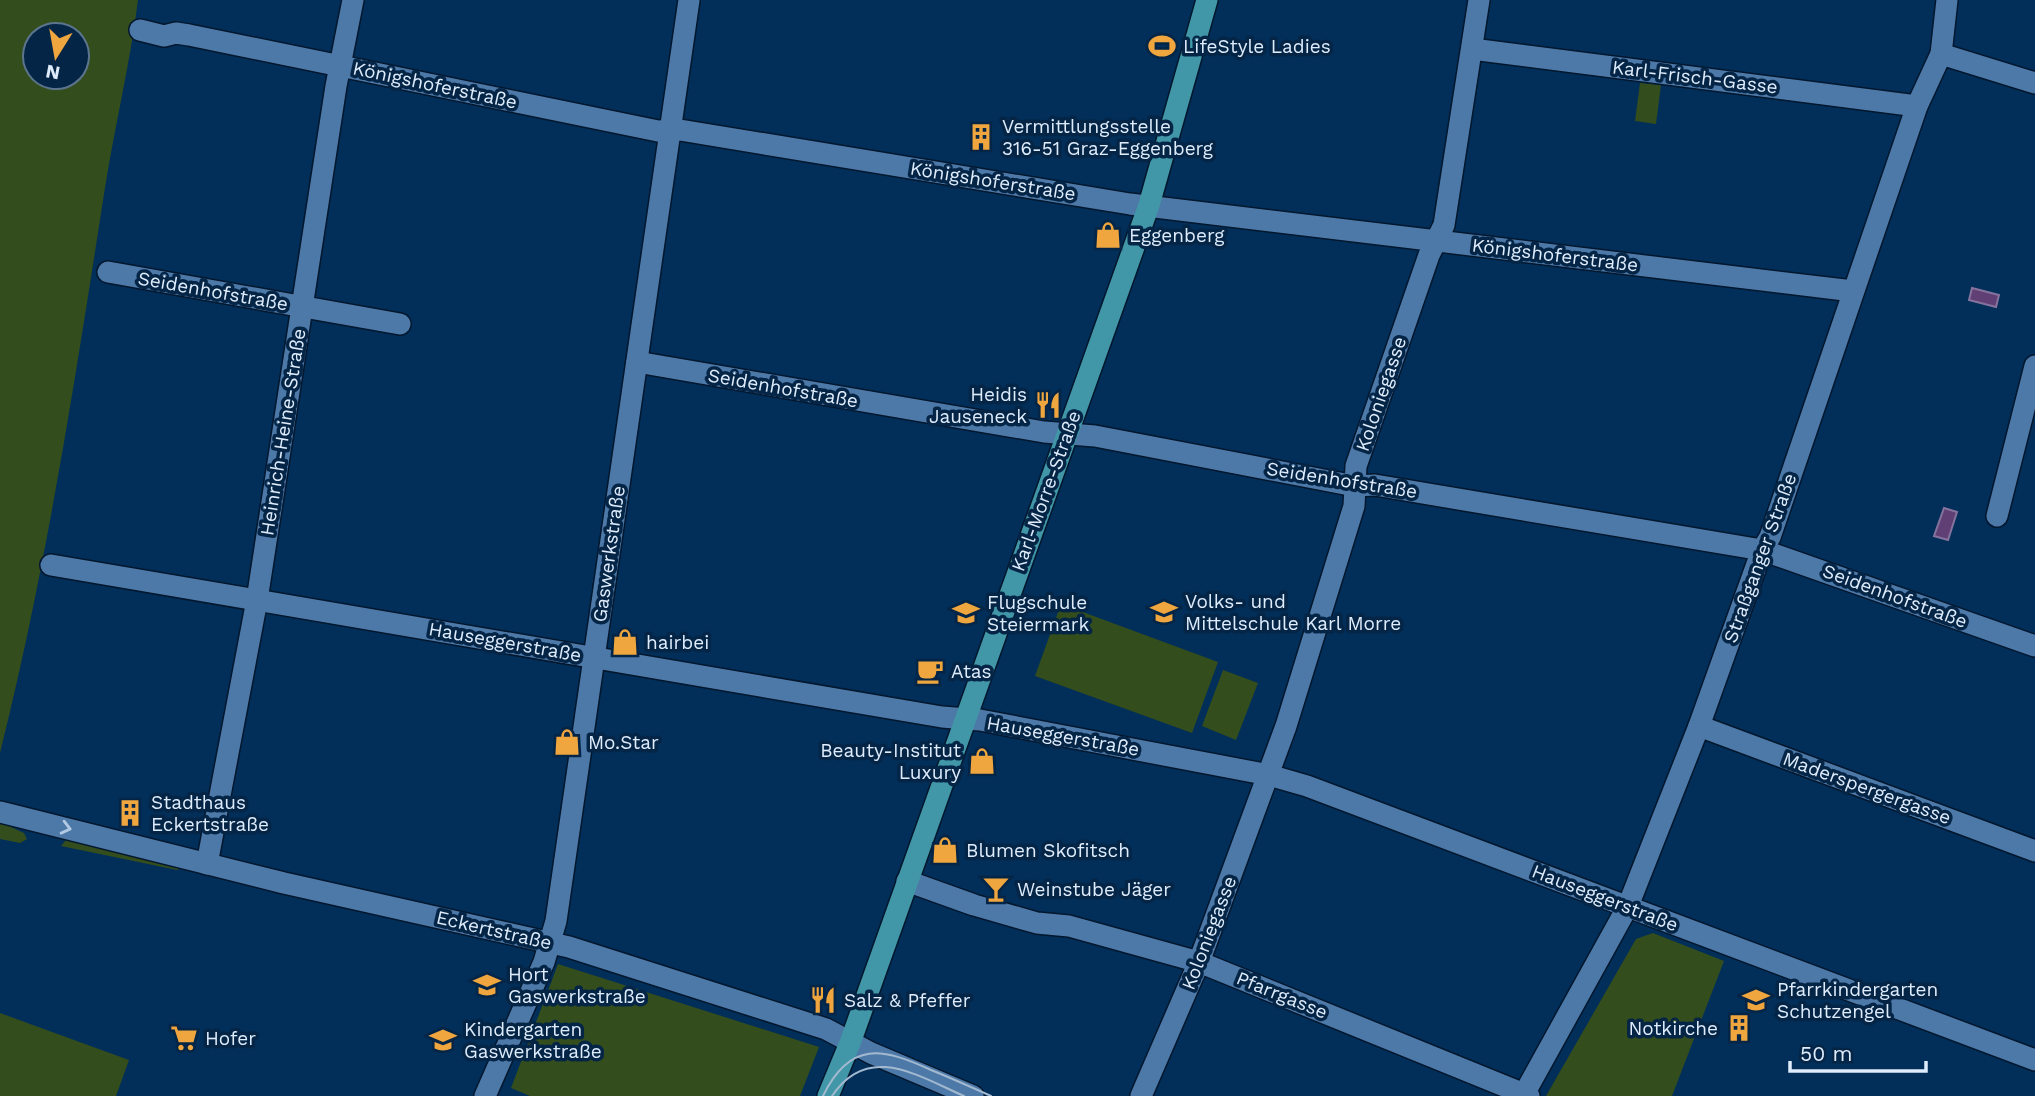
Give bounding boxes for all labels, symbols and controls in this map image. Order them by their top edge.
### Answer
north arrow [21,21,91,91]
sports icon: LifeStyle Ladies [1147,31,1177,61]
place label: LifeStyle Ladies [1183,35,1331,58]
street label: Karl-Frisch-Gasse [1611,55,1779,99]
street label: Königshoferstraße [351,56,519,114]
text: N [44,60,62,85]
place label: Vermittlungsstelle 316-51 Graz-Eggenberg [1002,115,1214,160]
building icon: Vermittlungsstelle 316-51 Graz-Eggenberg [966,122,996,152]
street label: Königshoferstraße [909,157,1077,205]
shop icon: Eggenberg [1093,220,1123,250]
place label: Eggenberg [1129,224,1225,247]
street label: Königshoferstraße [1471,233,1639,277]
street label: Seidenhofstraße [136,266,290,316]
street label: Heinrich-Heine-Straße [255,327,311,537]
street label: Koloniegasse [1351,334,1411,454]
street label: Seidenhofstraße [706,363,860,413]
place label: Heidis Jauseneck [929,383,1027,428]
restaurant icon: Heidis Jauseneck [1033,390,1063,420]
street label: Karl-Morre-Straße [1006,407,1086,575]
street label: Seidenhofstraße [1265,457,1419,503]
street label: Straßganger Straße [1719,470,1801,646]
street label: Gaswerkstraße [588,484,630,624]
street label: Seidenhofstraße [1820,559,1970,633]
place label: Volks- und Mittelschule Karl Morre [1185,590,1401,635]
place label: Flugschule Steiermark [987,591,1089,636]
school or university icon: Volks- und Mittelschule Karl Morre [1149,597,1179,627]
school or university icon: Flugschule Steiermark [951,598,981,628]
street label: Hauseggerstraße [427,617,583,667]
shop icon: hairbei [610,627,640,657]
place label: hairbei [646,631,709,654]
cafe icon: Atas [915,656,945,686]
place label: Atas [951,660,992,683]
street label: Hauseggerstraße [985,711,1141,761]
shop icon: Mo.Star [552,727,582,757]
place label: Mo.Star [588,731,659,754]
place label: Beauty-Institut Luxury [820,739,961,784]
shop icon: Beauty-Institut Luxury [967,746,997,776]
street label: Maderspergergasse [1780,747,1954,829]
place label: Stadthaus Eckertstraße [151,791,269,836]
building icon: Stadthaus Eckertstraße [115,798,145,828]
one-way arrow [60,820,72,834]
shop icon: Blumen Skofitsch [930,835,960,865]
place label: Blumen Skofitsch [966,839,1130,862]
street label: Hauseggerstraße [1529,860,1681,936]
street label: Koloniegasse [1177,873,1241,993]
bar icon: Weinstube Jäger [981,874,1011,904]
place label: Weinstube Jäger [1017,878,1171,901]
street label: Eckertstraße [434,906,554,954]
place label: Hort Gaswerkstraße [508,963,646,1008]
street label: Pfarrgasse [1233,966,1331,1024]
school or university icon: Hort Gaswerkstraße [472,970,502,1000]
place label: Pfarrkindergarten Schutzengel [1777,978,1938,1023]
restaurant icon: Salz & Pfeffer [808,985,838,1015]
school or university icon: Pfarrkindergarten Schutzengel [1741,985,1771,1015]
place label: Salz & Pfeffer [844,989,971,1012]
building icon: Notkirche [1724,1013,1754,1043]
place label: Notkirche [1628,1017,1718,1040]
place label: Kindergarten Gaswerkstraße [464,1018,602,1063]
supermarket icon: Hofer [169,1023,199,1053]
school or university icon: Kindergarten Gaswerkstraße [428,1025,458,1055]
place label: Hofer [205,1027,256,1050]
scale bar [1790,1030,1926,1074]
text: 50 m [1800,1041,1852,1066]

